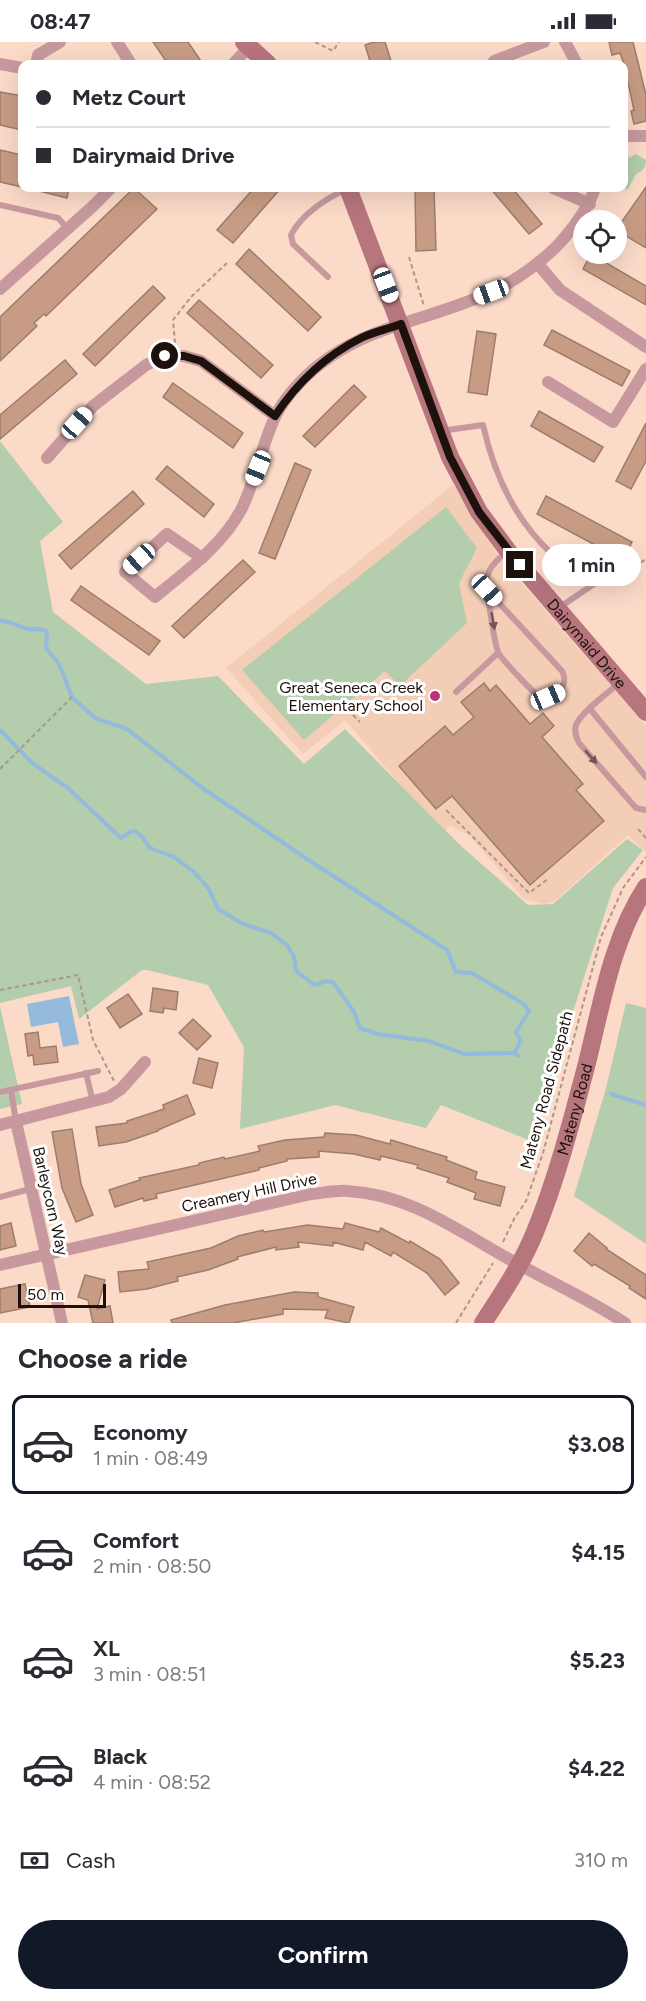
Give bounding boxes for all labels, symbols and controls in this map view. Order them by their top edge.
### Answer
text: 08:47 [30,8,91,35]
text: Metz Court [72,84,186,111]
text: Dairymaid Drive [72,142,234,169]
map controls [573,210,627,264]
button: locate [573,210,627,264]
car [371,265,401,305]
car [471,277,511,307]
route start [151,342,178,369]
car [58,404,96,442]
car [243,448,273,488]
car [120,540,158,578]
callout: 1 min [541,544,640,586]
route end [506,551,533,578]
text: 1 min [568,553,615,577]
car [468,571,506,609]
street label: Dairymaid Drive [543,595,631,693]
one-way arrow [489,612,498,631]
place label: Great Seneca Creek Elementary School [279,678,423,715]
car [528,682,568,712]
marker: Great Seneca Creek Elementary School [428,689,442,703]
one-way arrow [584,749,597,764]
street label: Mateny Road Sidepath [516,1009,576,1171]
street label: Mateny Road [552,1061,596,1157]
street label: Barleycorn Way [29,1145,72,1258]
street label: Creamery Hill Drive [180,1169,319,1216]
scale bar [18,1281,106,1308]
text: 50 m [27,1285,64,1304]
text: Choose a ride [18,1342,187,1375]
icon: car [21,1418,75,1472]
text: Economy [93,1419,188,1446]
text: $3.08 [567,1431,625,1458]
text: 1 min · 08:49 [93,1446,208,1470]
icon: car [21,1526,75,1580]
text: Comfort [93,1527,179,1554]
text: $4.15 [571,1539,625,1566]
text: 2 min · 08:50 [93,1554,211,1578]
icon: car [21,1634,75,1688]
text: XL [93,1635,120,1662]
text: $5.23 [570,1647,625,1674]
text: 3 min · 08:51 [93,1662,207,1686]
icon: car [21,1742,75,1796]
text: Black [93,1743,147,1770]
text: $4.22 [568,1755,625,1782]
text: 4 min · 08:52 [93,1770,211,1794]
icon: cash [18,1844,51,1877]
text: Cash [66,1847,116,1874]
text: 310 m [574,1848,628,1872]
button: Confirm [18,1920,628,1989]

